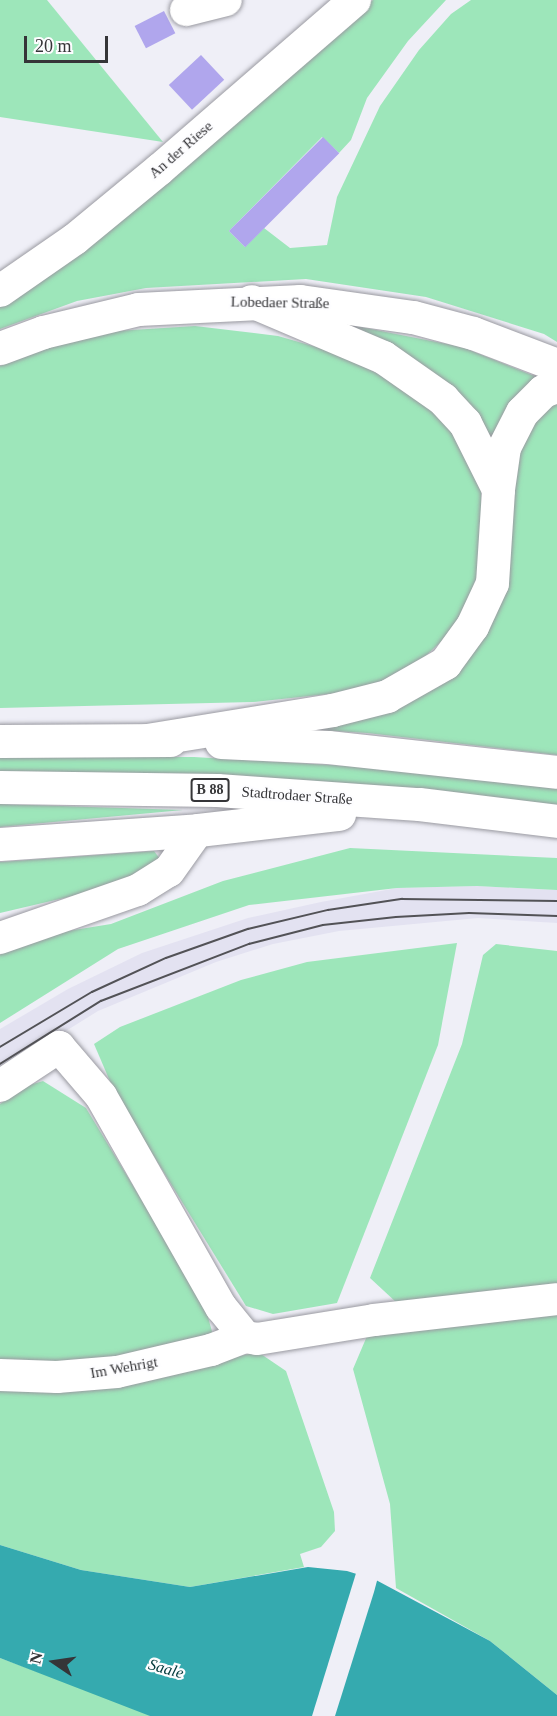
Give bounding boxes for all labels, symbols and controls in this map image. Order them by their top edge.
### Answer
scale bar [27,24,111,62]
text: 20 m [35,36,72,56]
street label: An der Riese [146,118,216,182]
street label: Lobedaer Straße [230,293,330,313]
road number: B 88 [190,779,230,801]
street label: Stadtrodaer Straße [241,783,353,809]
street label: Im Wehrigt [89,1353,159,1383]
north arrow [24,1632,84,1692]
text: N [26,1650,46,1665]
water label: Saale [146,1655,186,1683]

